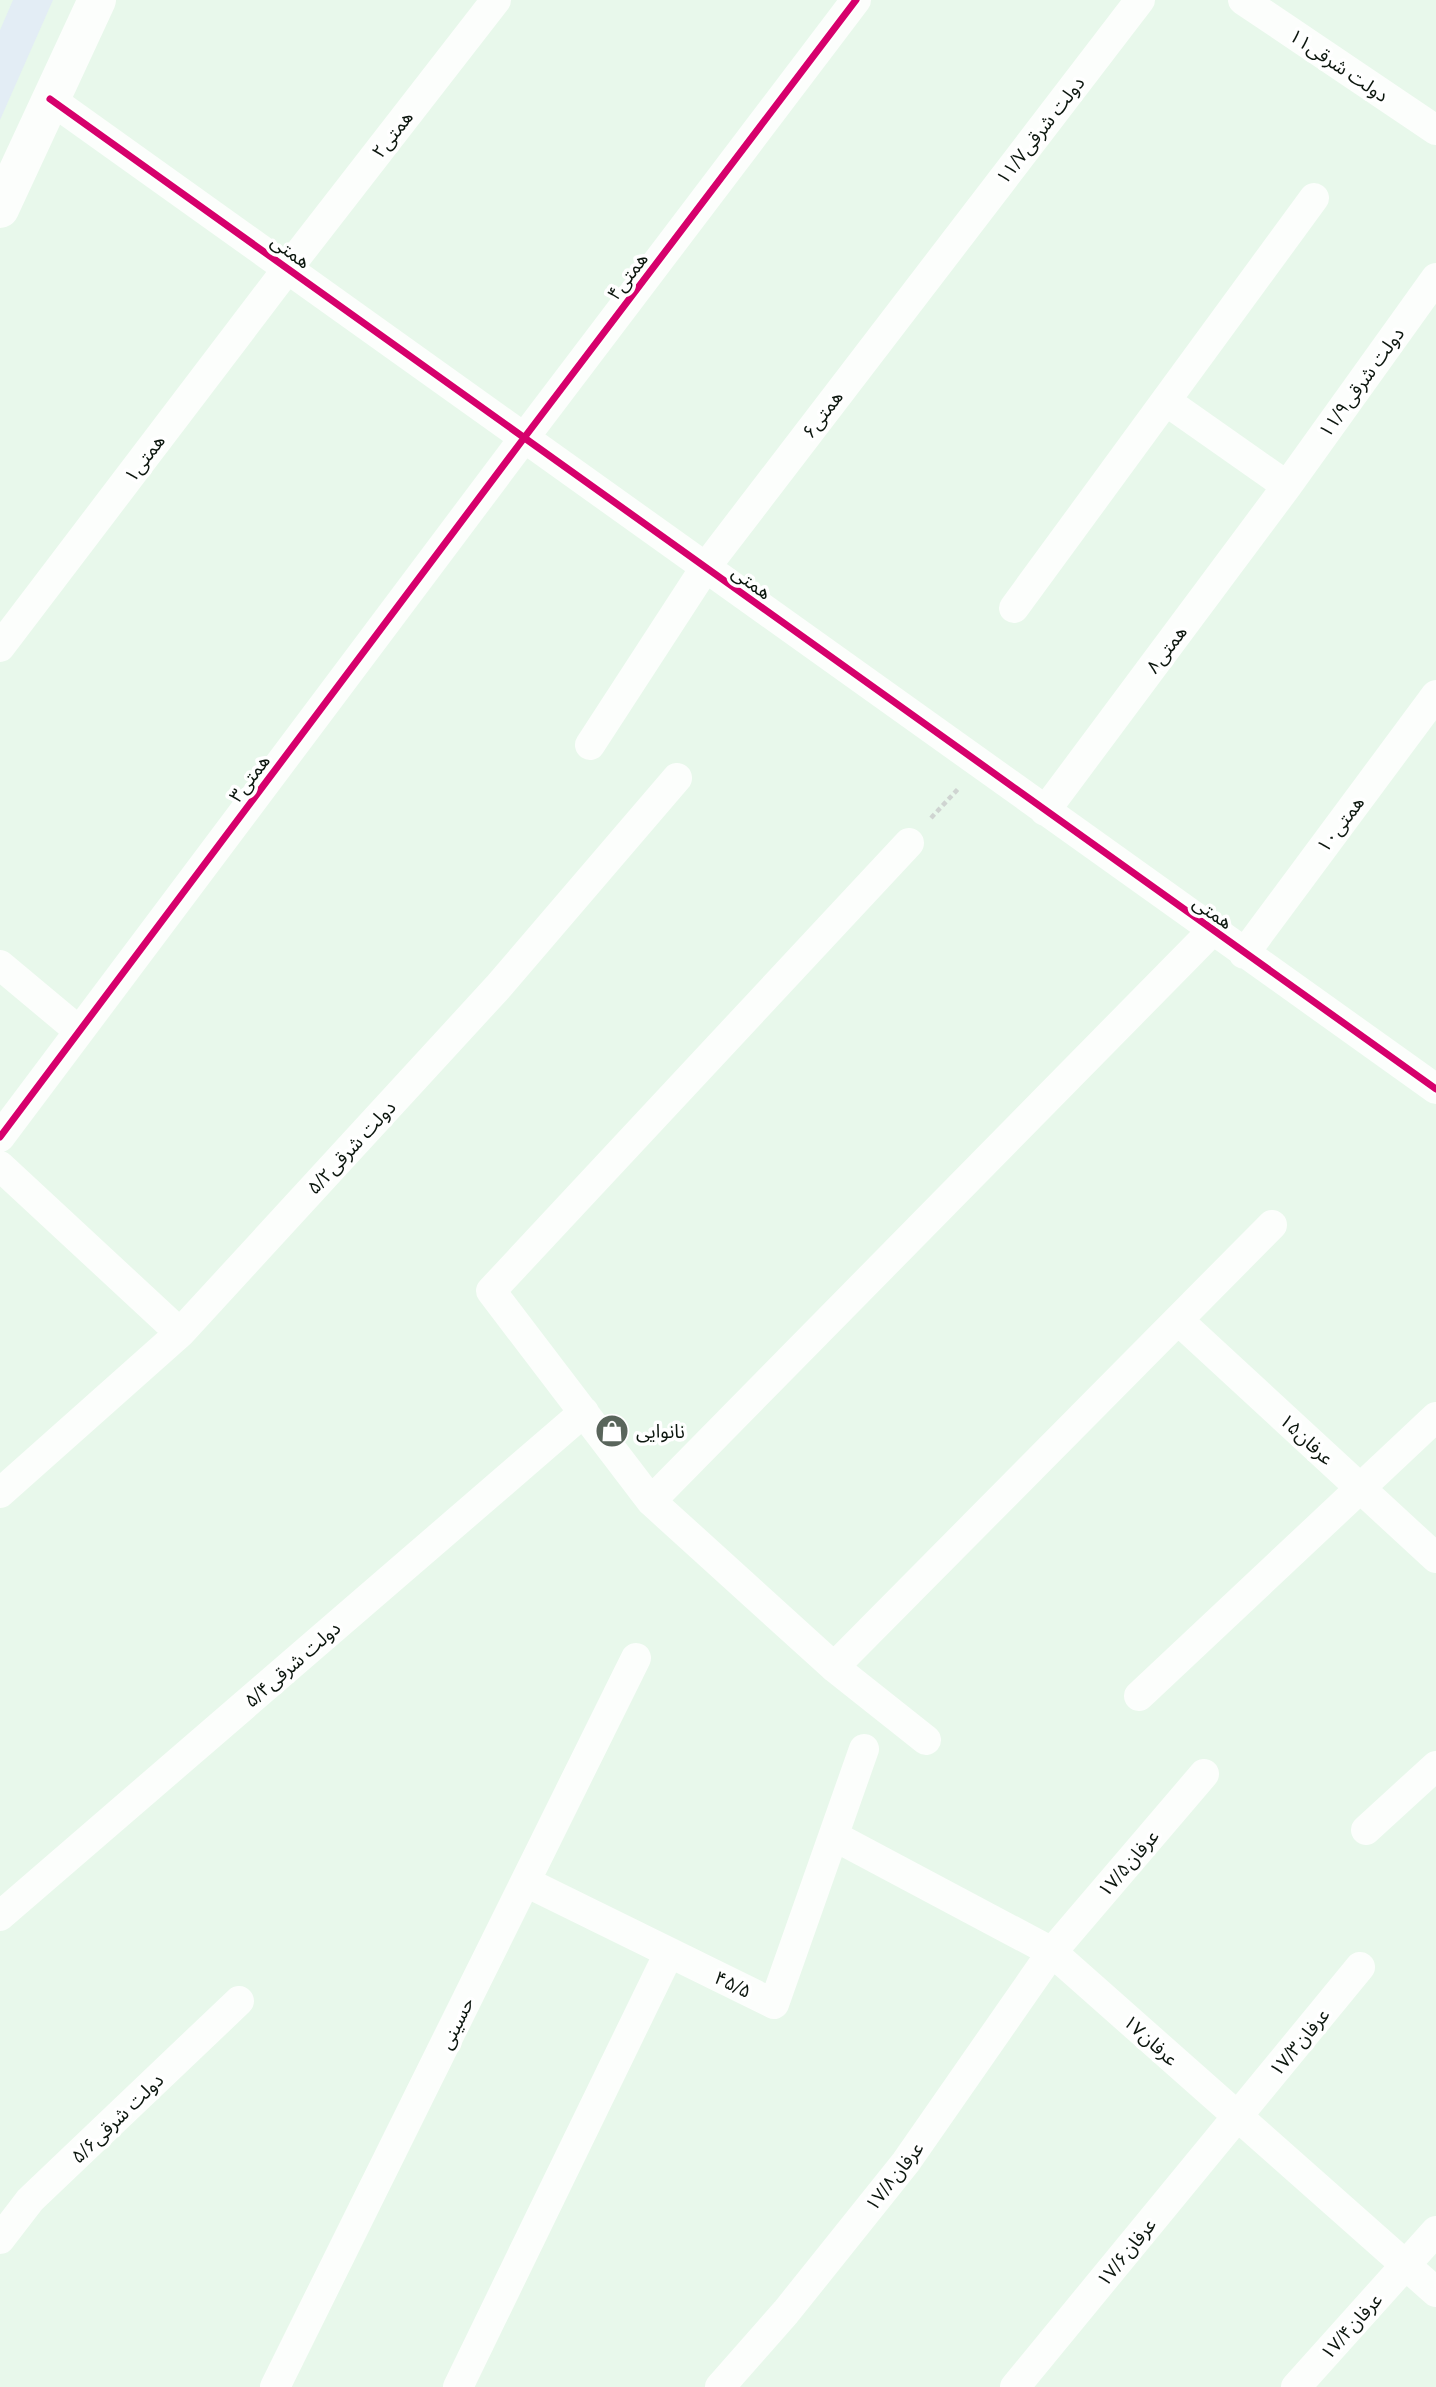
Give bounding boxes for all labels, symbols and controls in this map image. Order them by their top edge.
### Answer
street label: ۱۱دولت شرقی [1284,23,1393,109]
street label: ۱۱/۷دولت شرقی [990,71,1091,190]
street label: ۲همتی [366,105,420,164]
street label: همتی [265,229,316,275]
street label: ۴همتی [601,247,654,306]
street label: ۱۱/۹دولت شرقی [1313,322,1411,443]
street label: ۶همتی [796,385,849,444]
street label: ۱همتی [118,429,171,488]
street label: همتی [726,560,777,606]
street label: همتی۸ [1140,620,1193,679]
street label: ۳همتی [223,749,276,808]
street label: ۱۰همتی [1311,791,1371,858]
street label: همتی [1187,890,1238,936]
street label: ۵/۲دولت شرقی [301,1095,402,1200]
street label: ۱۵عرفان [1274,1408,1339,1472]
shop icon: نانوایی [593,1412,631,1450]
place label: نانوایی [636,1419,685,1445]
street label: ۵/۴دولت شرقی [239,1616,346,1714]
street label: ۱۷/۵عرفان [1092,1824,1165,1903]
street label: ۴۵/۵ [710,1965,755,2005]
street label: حسینی [433,1993,481,2054]
street label: ۱۷/۳عرفان [1264,2003,1336,2082]
street label: ۱۷عرفان [1117,2009,1183,2072]
street label: ۵/۶دولت شرقی [66,2068,170,2170]
street label: ۱۷/۸عرفان [859,2136,930,2217]
street label: ۱۷/۶عرفان [1091,2213,1163,2292]
street label: ۱۷/۴عرفان [1315,2288,1389,2366]

